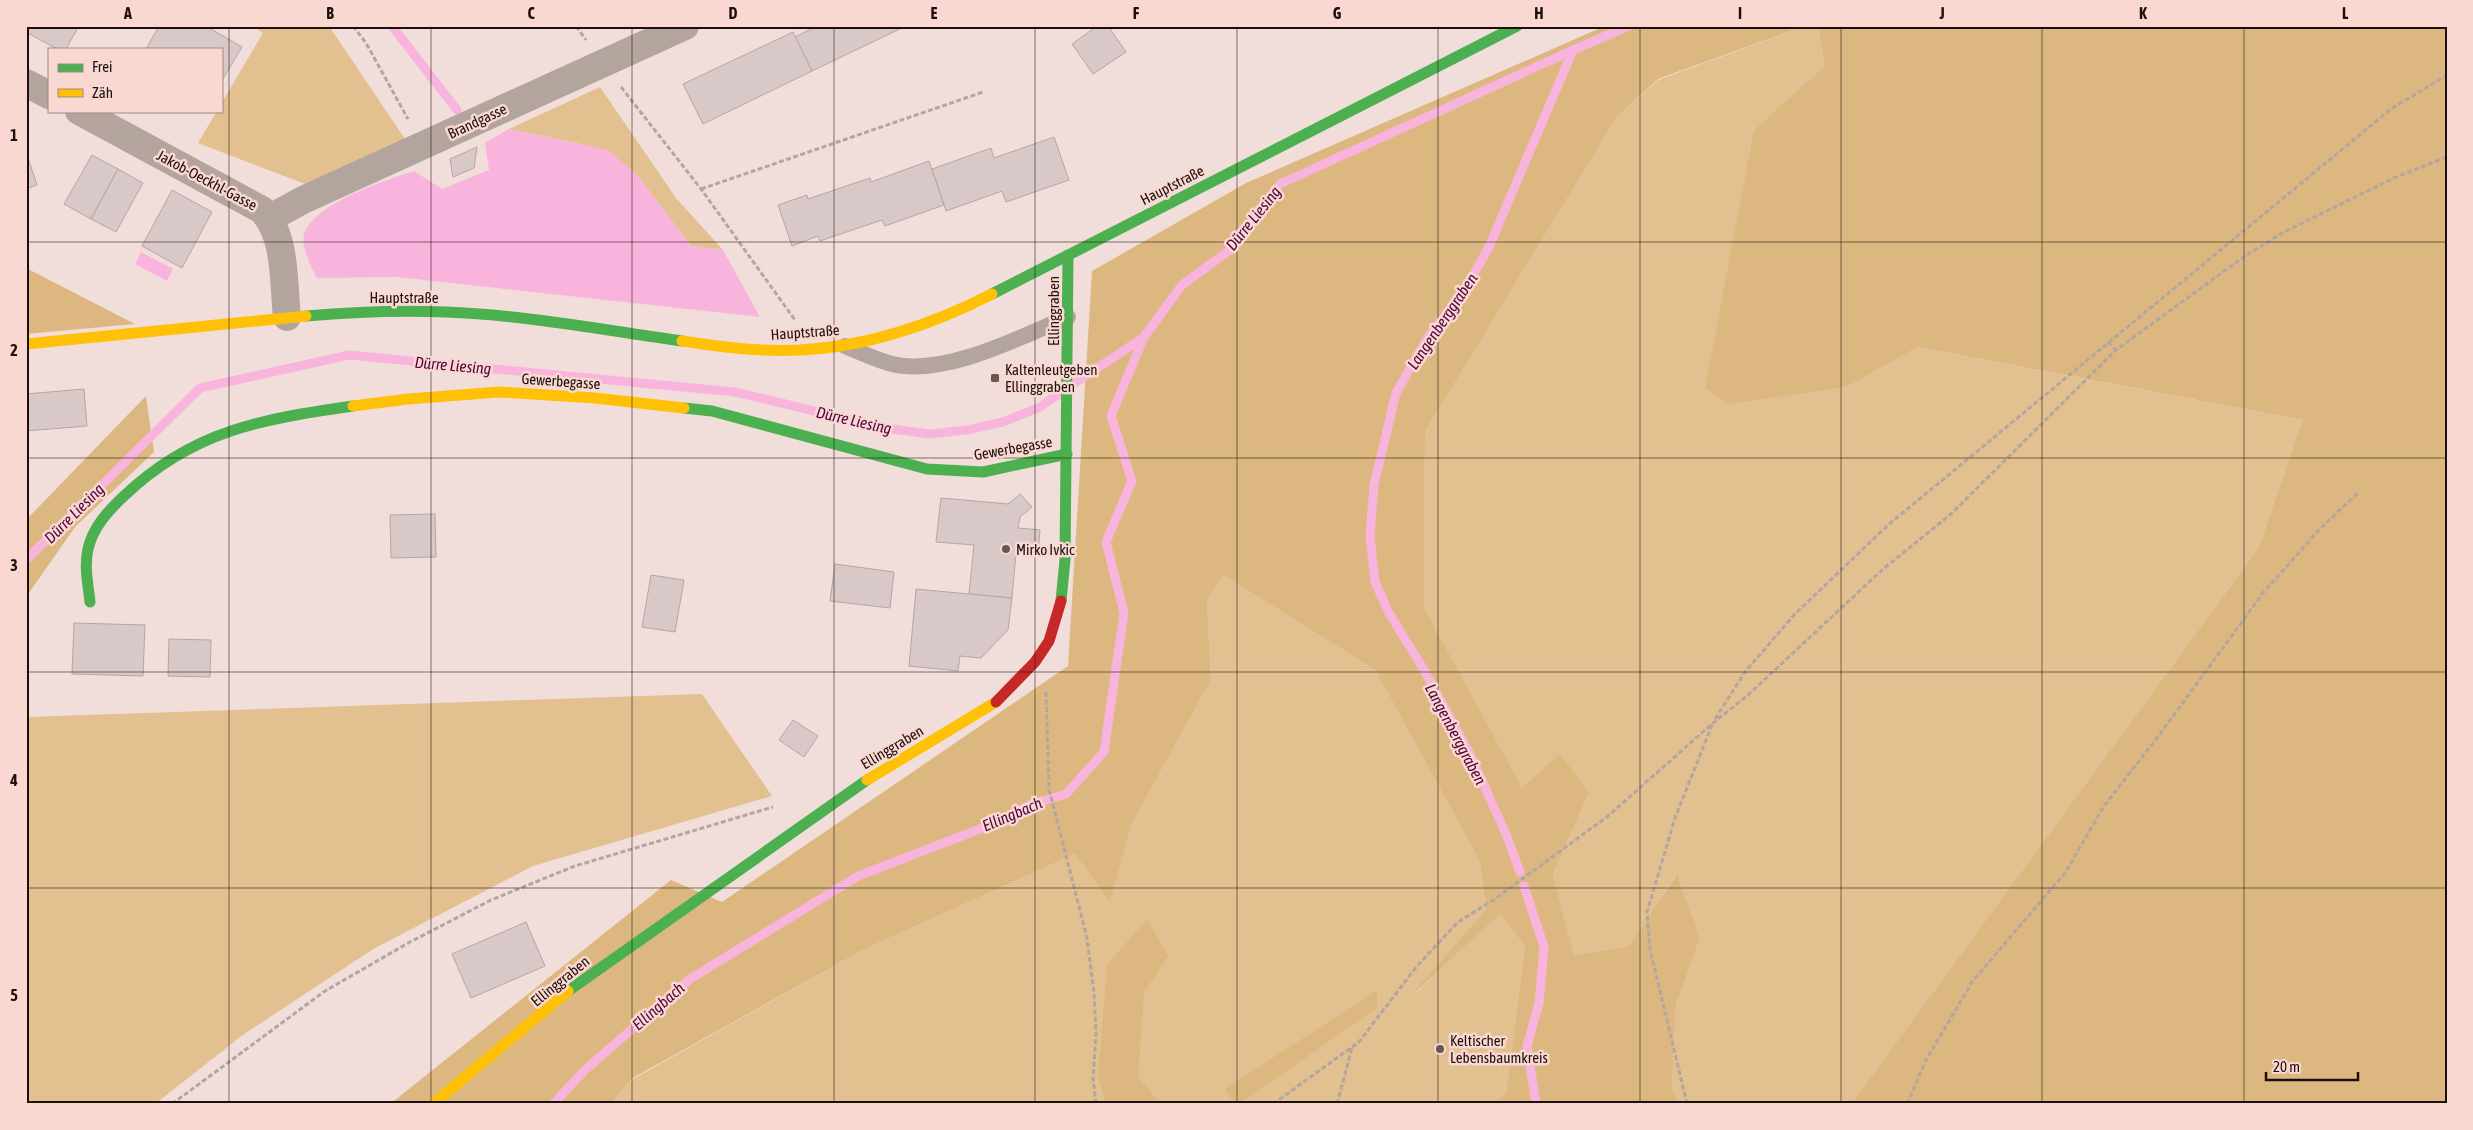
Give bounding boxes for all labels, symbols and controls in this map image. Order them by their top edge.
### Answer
text: A [123,4,132,22]
text: B [326,4,334,22]
text: C [527,4,535,22]
text: D [729,4,738,22]
text: E [931,4,938,22]
text: F [1133,4,1140,22]
text: G [1333,4,1342,22]
text: H [1534,4,1544,22]
text: I [1738,4,1742,22]
text: J [1938,4,1945,22]
text: K [2139,4,2147,22]
text: L [2342,4,2349,22]
legend [48,48,222,112]
text: Frei [92,58,112,75]
text: Zäh [92,84,113,101]
street label: Brandgasse [445,100,509,142]
text: 1 [10,126,18,144]
street label: Jakob-Oeckhl-Gasse [154,146,260,214]
street label: Hauptstraße [1137,162,1207,208]
water label: Dürre Liesing [1222,182,1285,254]
water label: Langenberggraben [1403,269,1482,373]
street label: Ellinggraben [1045,276,1062,346]
street label: Hauptstraße [370,289,439,306]
street label: Hauptstraße [770,321,840,343]
text: 2 [10,341,18,359]
water label: Dürre Liesing [414,353,492,378]
place label: Kaltenleutgeben Ellinggraben [1005,361,1098,395]
street label: Gewerbegasse [521,370,601,392]
marker: Kaltenleutgeben Ellinggraben [989,372,1001,384]
water label: Dürre Liesing [814,403,893,438]
street label: Gewerbegasse [973,433,1054,463]
water label: Dürre Liesing [40,479,108,547]
place label: Mirko Ivkic [1016,541,1075,558]
marker: Mirko Ivkic [1000,543,1012,555]
text: 3 [10,556,18,574]
water label: Langenberggraben [1421,680,1490,788]
street label: Ellinggraben [858,722,926,772]
text: 4 [9,771,18,789]
water label: Ellingbach [979,793,1045,836]
street label: Ellinggraben [527,952,593,1010]
water label: Ellingbach [628,978,689,1034]
text: 5 [10,986,18,1004]
place label: Keltischer Lebensbaumkreis [1450,1032,1548,1066]
marker: Keltischer Lebensbaumkreis [1434,1043,1446,1055]
scale bar [2266,1050,2358,1082]
text: 20 m [2273,1058,2300,1075]

